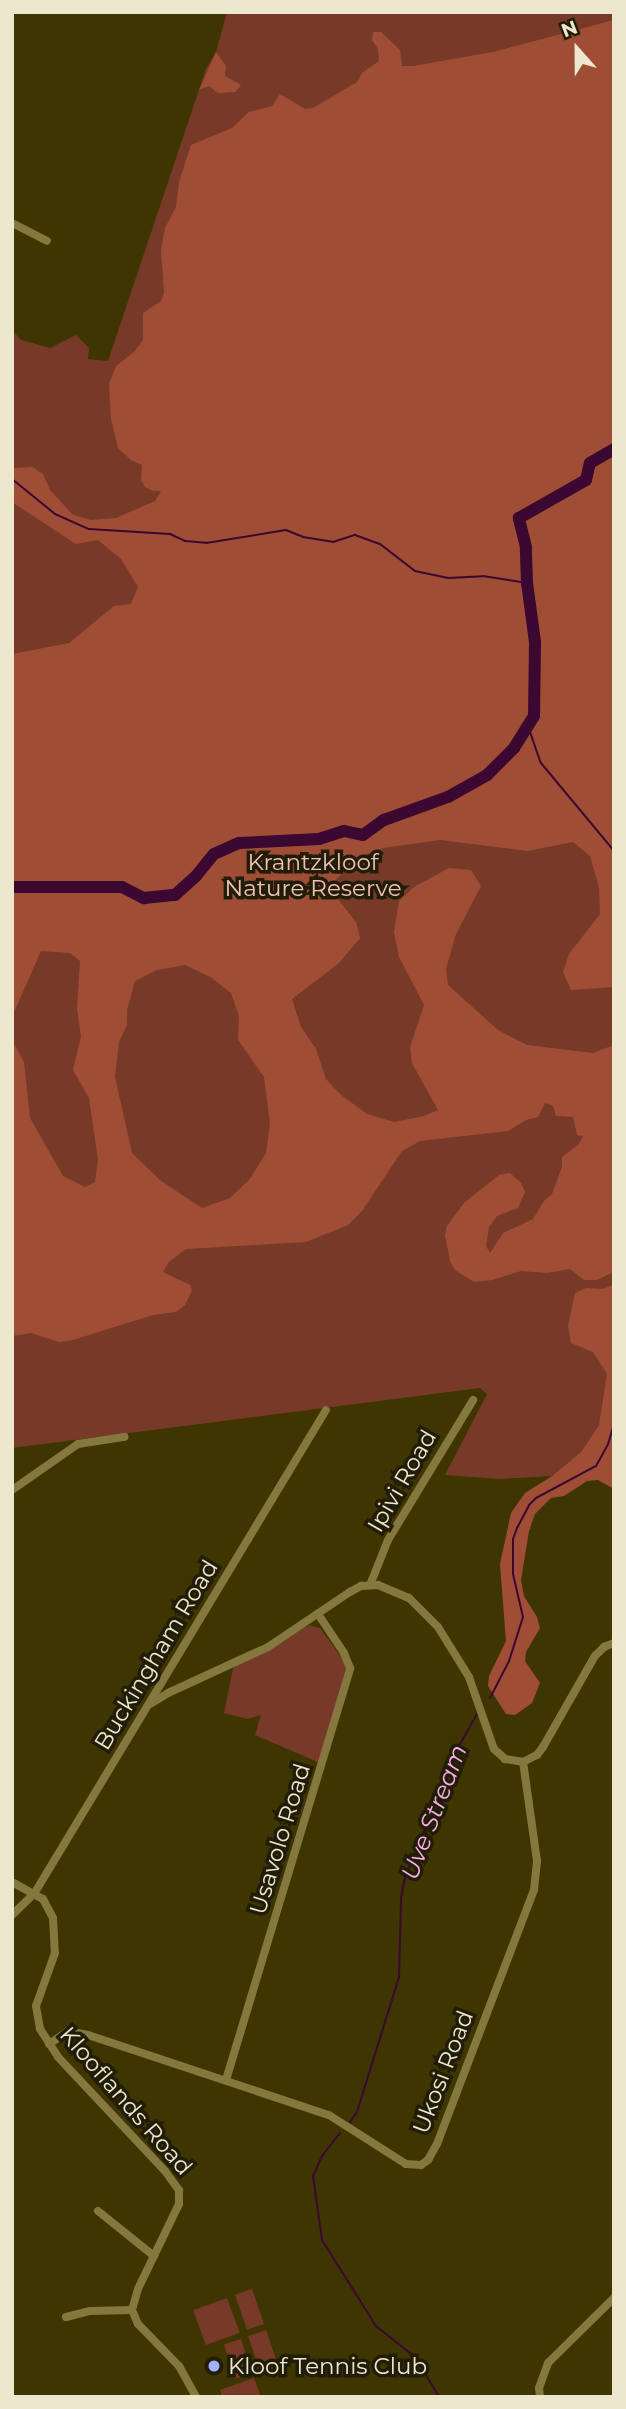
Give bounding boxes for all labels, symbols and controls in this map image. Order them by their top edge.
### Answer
north arrow [542,14,612,84]
text: N [558,15,581,42]
park label: Krantzkloof Nature Reserve [224,848,402,902]
street label: Ipivi Road [362,1425,442,1537]
street label: Buckingham Road [88,1555,224,1755]
water label: Uve Stream [395,1741,473,1883]
street label: Usavolo Road [244,1760,316,1918]
street label: Ukosi Road [407,2007,479,2137]
street label: Klooflands Road [54,2021,198,2181]
place label: Kloof Tennis Club [228,2352,427,2380]
marker: Kloof Tennis Club [206,2358,222,2374]

